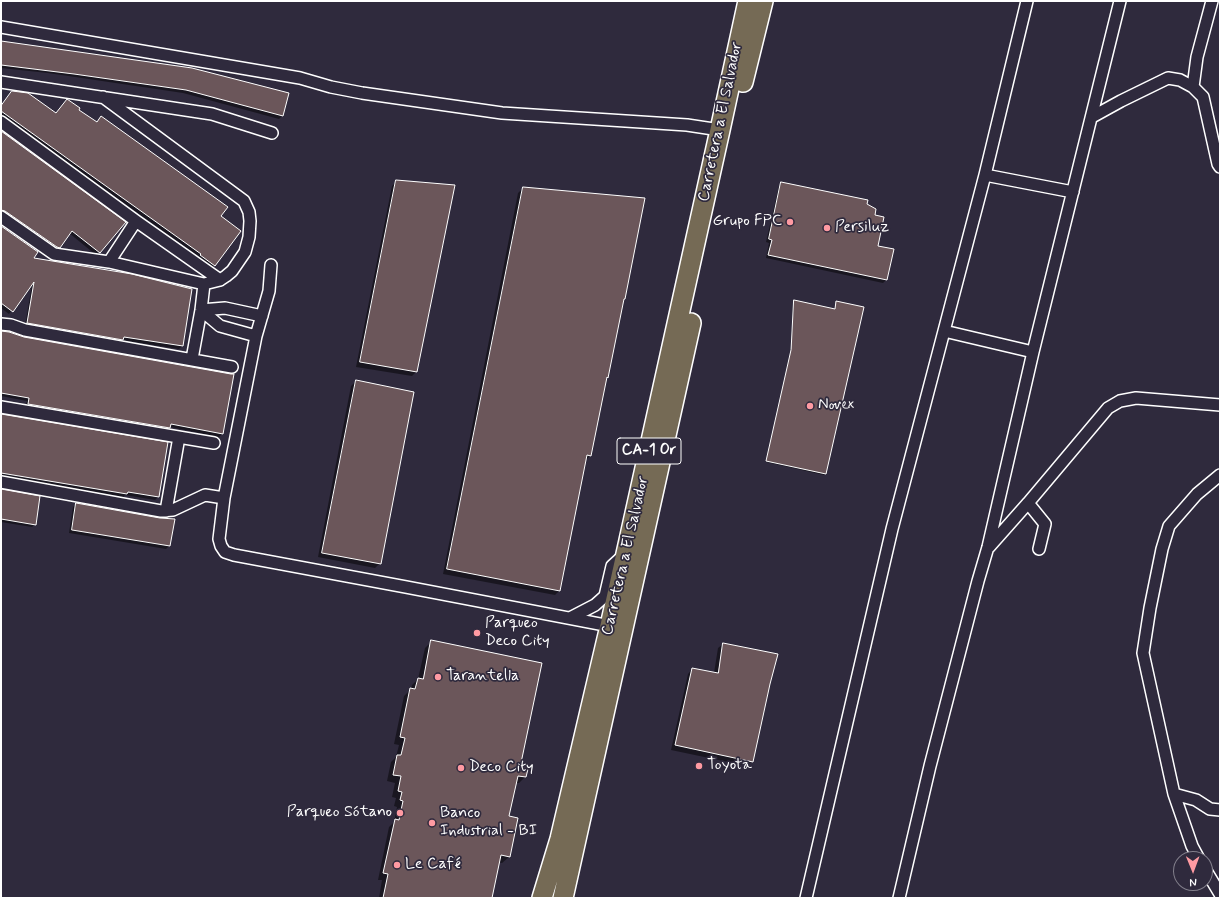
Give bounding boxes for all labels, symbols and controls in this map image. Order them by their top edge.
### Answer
street label: Carretera a El Salvador [695,41,747,203]
place label: Grupo FPC [712,212,782,232]
marker: Grupo FPC [785,217,795,227]
place label: Persiluz [835,218,889,238]
marker: Persiluz [822,223,832,233]
place label: Novex [818,396,854,416]
marker: Novex [805,401,815,411]
road number: CA-1 Or [617,438,681,464]
street label: Carretera a El Salvador [598,475,654,637]
place label: Parqueo Deco City [485,614,550,652]
marker: Parqueo Deco City [472,628,482,638]
place label: Tarantella [446,667,519,687]
marker: Tarantella [433,672,443,682]
place label: Toyota [707,756,752,776]
place label: Deco City [469,758,534,778]
marker: Toyota [694,761,704,771]
marker: Deco City [456,763,466,773]
place label: Parqueo Sótano [287,803,392,823]
place label: Banco Industrial - BI [440,804,537,842]
marker: Parqueo Sótano [395,808,405,818]
marker: Banco Industrial - BI [427,818,437,828]
north arrow [1173,851,1213,891]
place label: Le Café [405,855,461,875]
marker: Le Café [392,860,402,870]
text: N [1189,875,1197,889]

